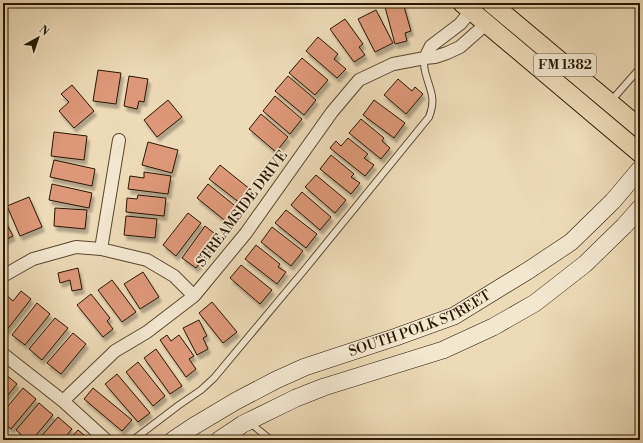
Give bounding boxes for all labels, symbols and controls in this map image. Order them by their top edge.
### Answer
north arrow [18,18,58,58]
text: N [36,23,52,39]
road number: FM 1382 [534,54,596,76]
street label: STREAMSIDE DRIVE [192,147,292,271]
street label: SOUTH POLK STREET [346,286,494,361]

